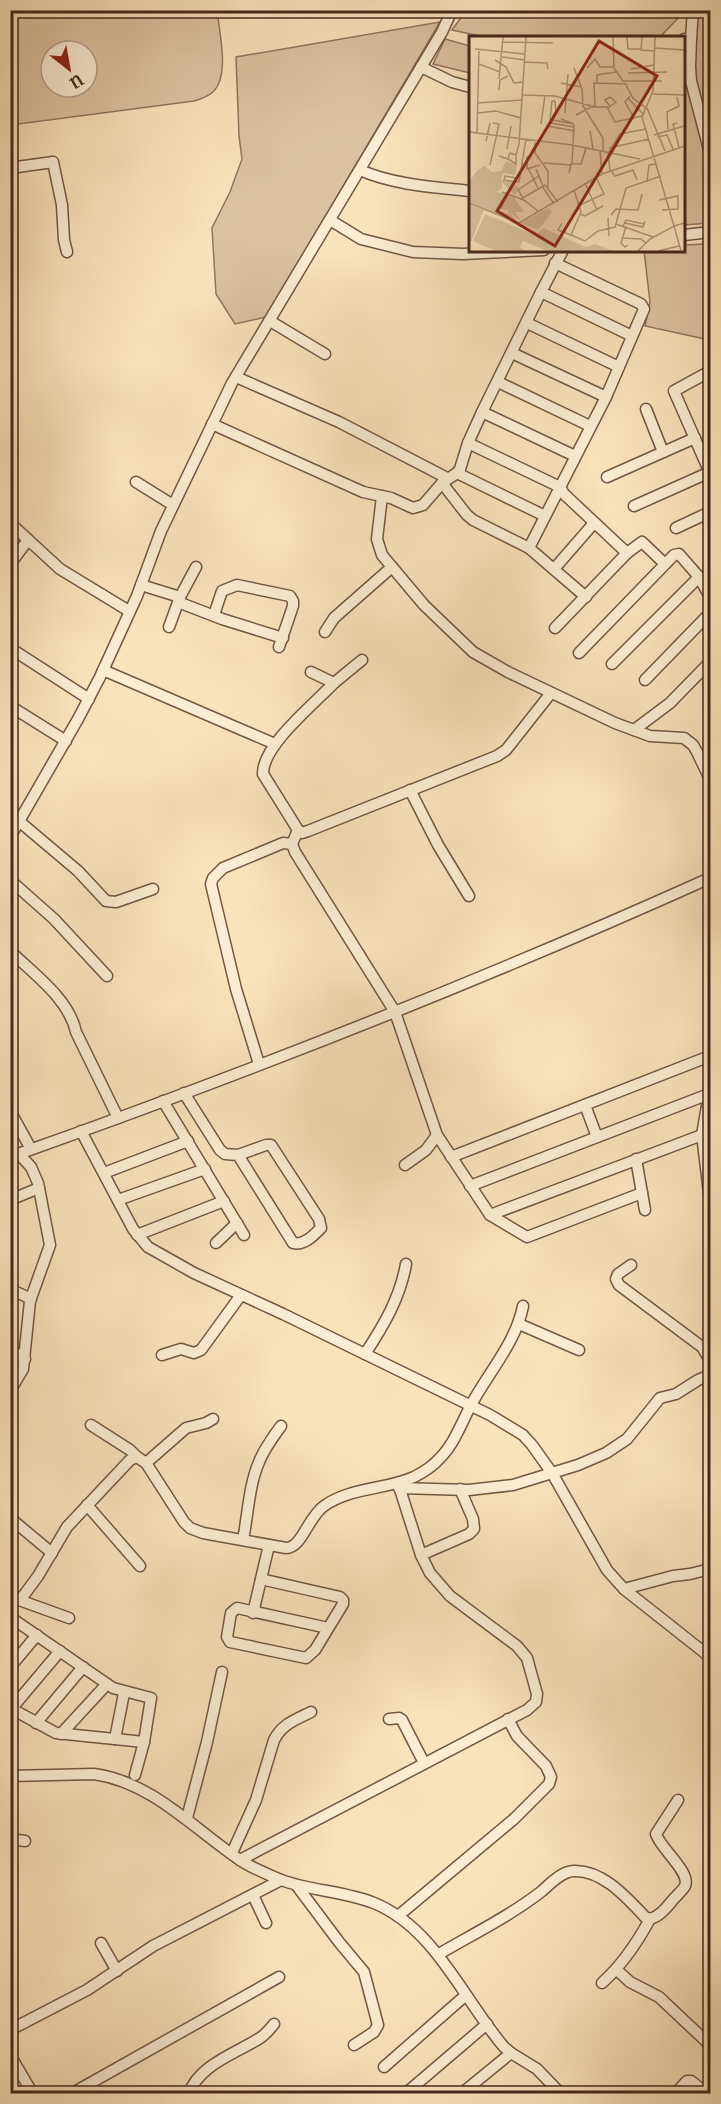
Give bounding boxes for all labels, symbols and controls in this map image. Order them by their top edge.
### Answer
inset map [469,36,685,252]
north arrow [39,39,99,99]
text: U [66,70,88,93]

